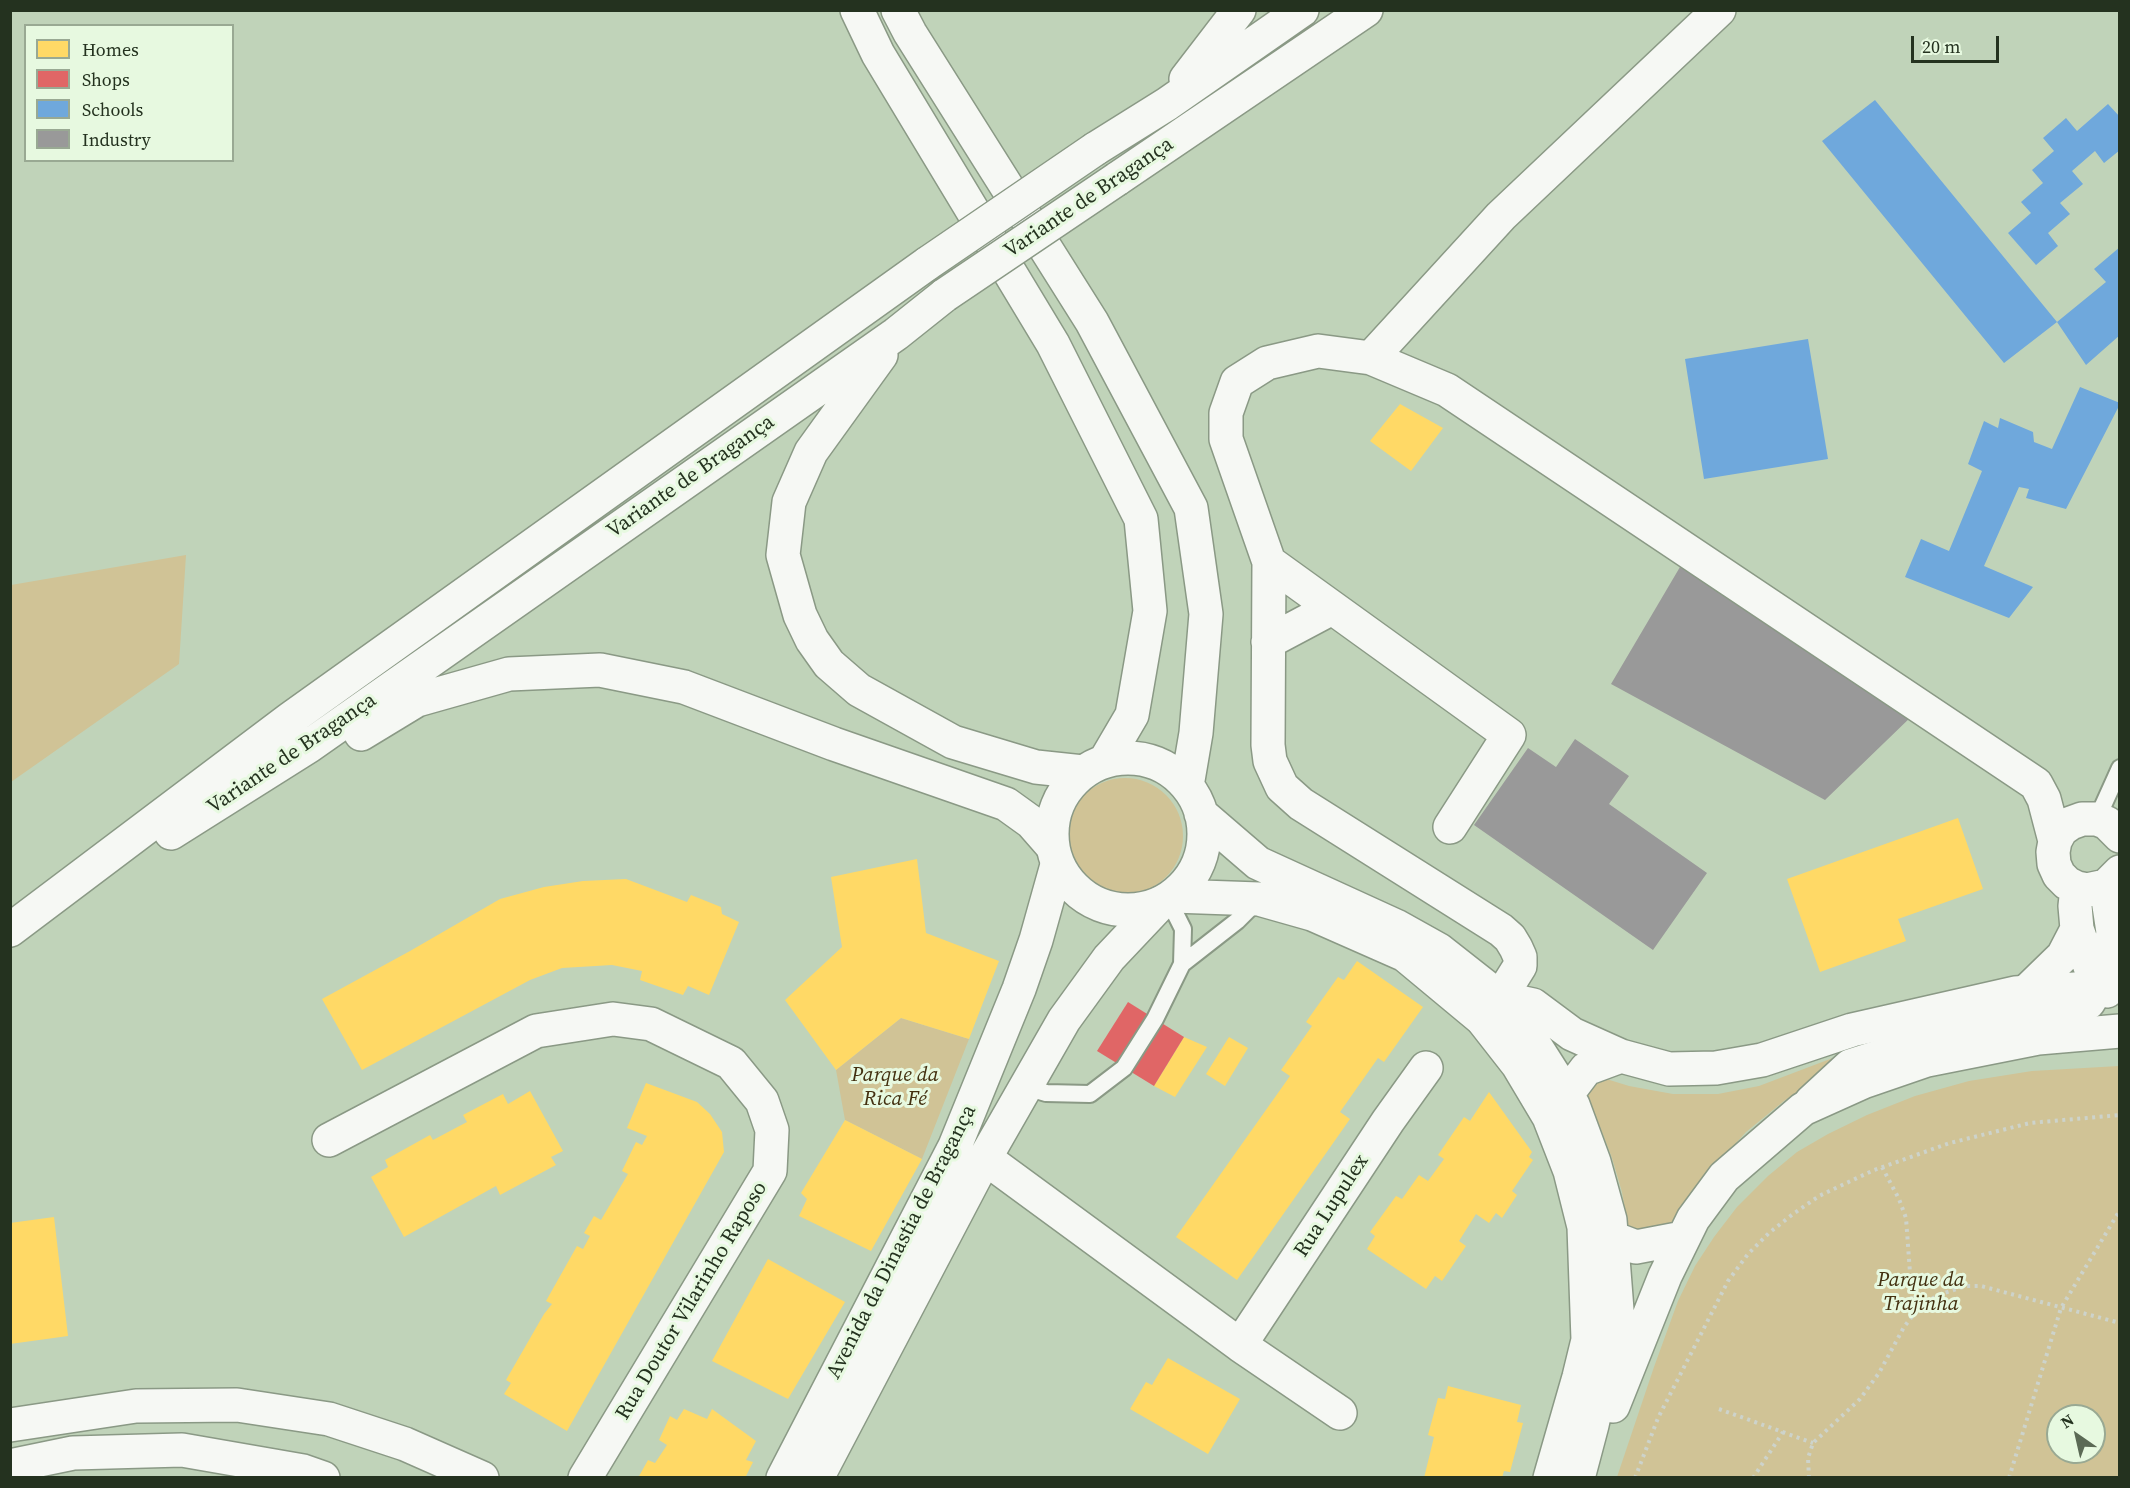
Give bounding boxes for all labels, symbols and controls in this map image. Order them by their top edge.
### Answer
legend [24,24,234,162]
scale bar [1914,24,2002,62]
text: 20 m [1922,34,1960,59]
text: Homes [82,37,139,62]
text: Shops [82,67,130,92]
text: Schools [82,97,143,122]
text: Industry [82,127,151,152]
street label: Variante de Bragança [1000,132,1178,264]
street label: Variante de Bragança [603,410,779,544]
street label: Variante de Bragança [203,688,381,820]
park label: Parque da Rica Fé [851,1063,939,1113]
street label: Avenida da Dinastia de Bragança [822,1101,982,1383]
street label: Rua Lupulex [1289,1150,1375,1262]
street label: Rua Doutor Vilarinho Raposo [611,1177,773,1425]
park label: Parque da Trajinha [1877,1268,1965,1318]
north arrow [2046,1404,2106,1464]
text: N [2056,1408,2078,1433]

